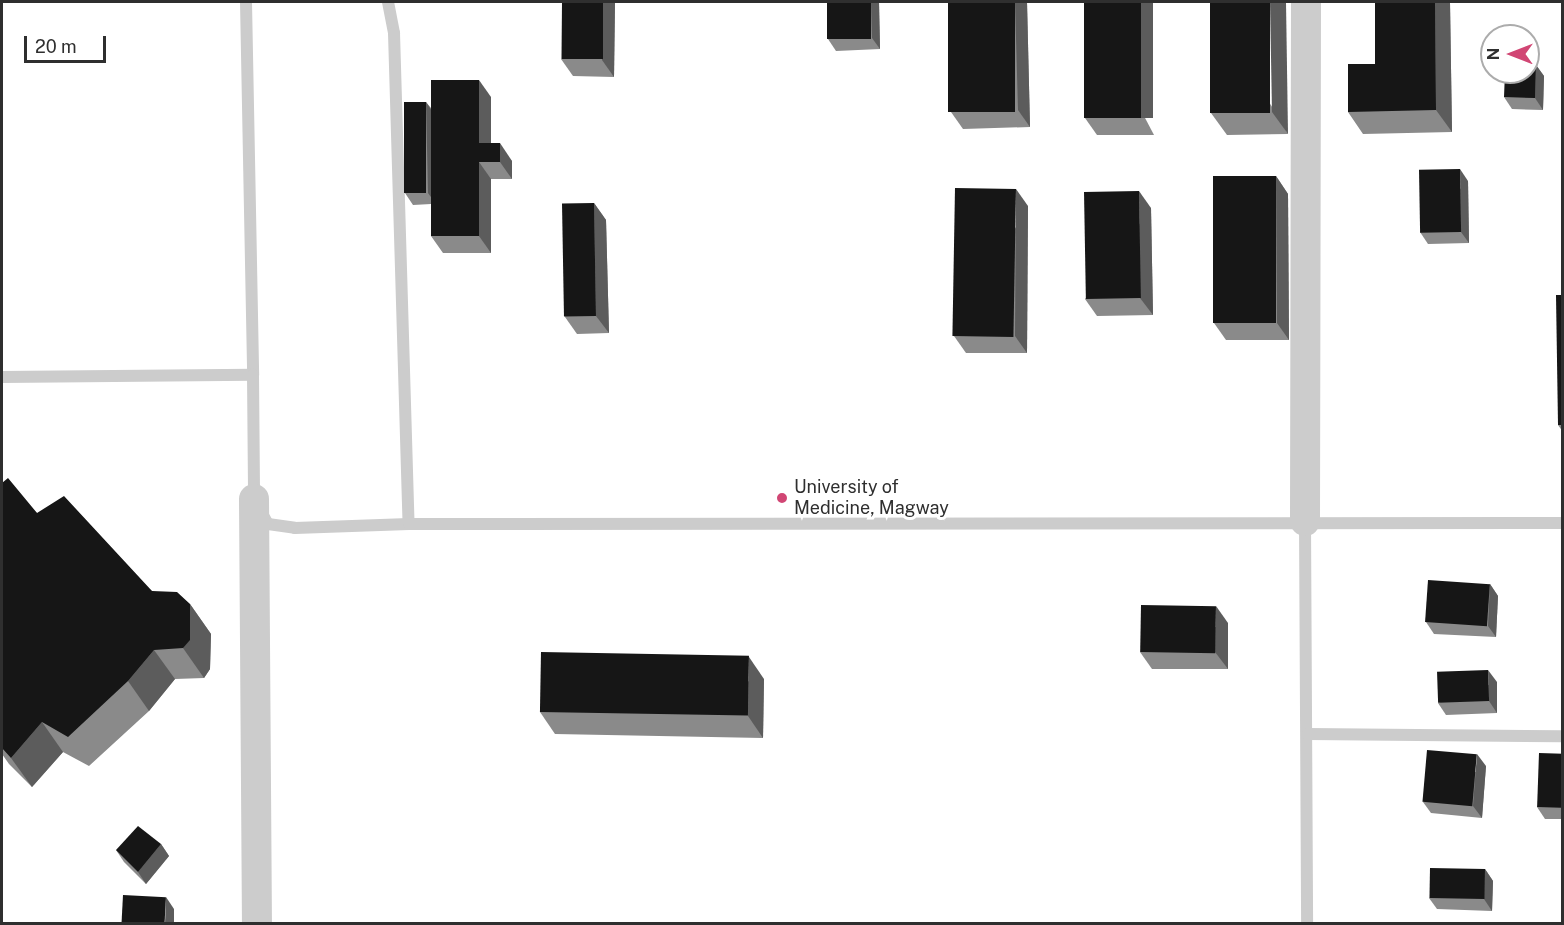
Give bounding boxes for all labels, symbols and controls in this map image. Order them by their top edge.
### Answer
scale bar [27,24,110,62]
north arrow [1480,24,1540,84]
text: 20 m [35,36,77,57]
text: N [1484,48,1503,60]
place label: University of Medicine, Magway [794,477,949,520]
marker: University of Medicine, Magway [775,491,789,505]

